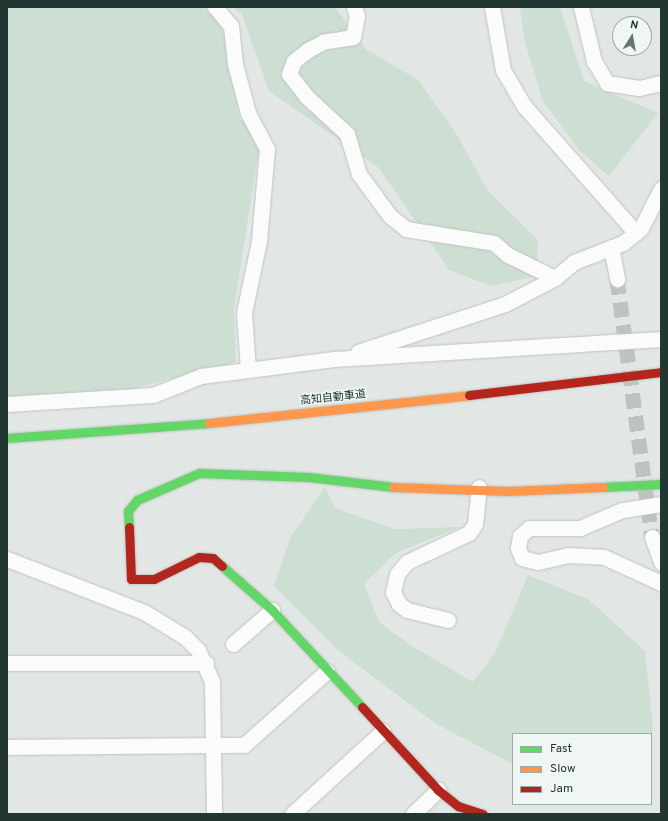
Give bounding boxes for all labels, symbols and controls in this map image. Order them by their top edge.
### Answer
north arrow [612,16,652,56]
text: N [629,18,639,33]
street label: 高知自動車道 [299,388,367,408]
legend [512,733,652,805]
text: Fast [550,741,572,757]
text: Slow [550,761,576,777]
text: Jam [550,781,573,797]

